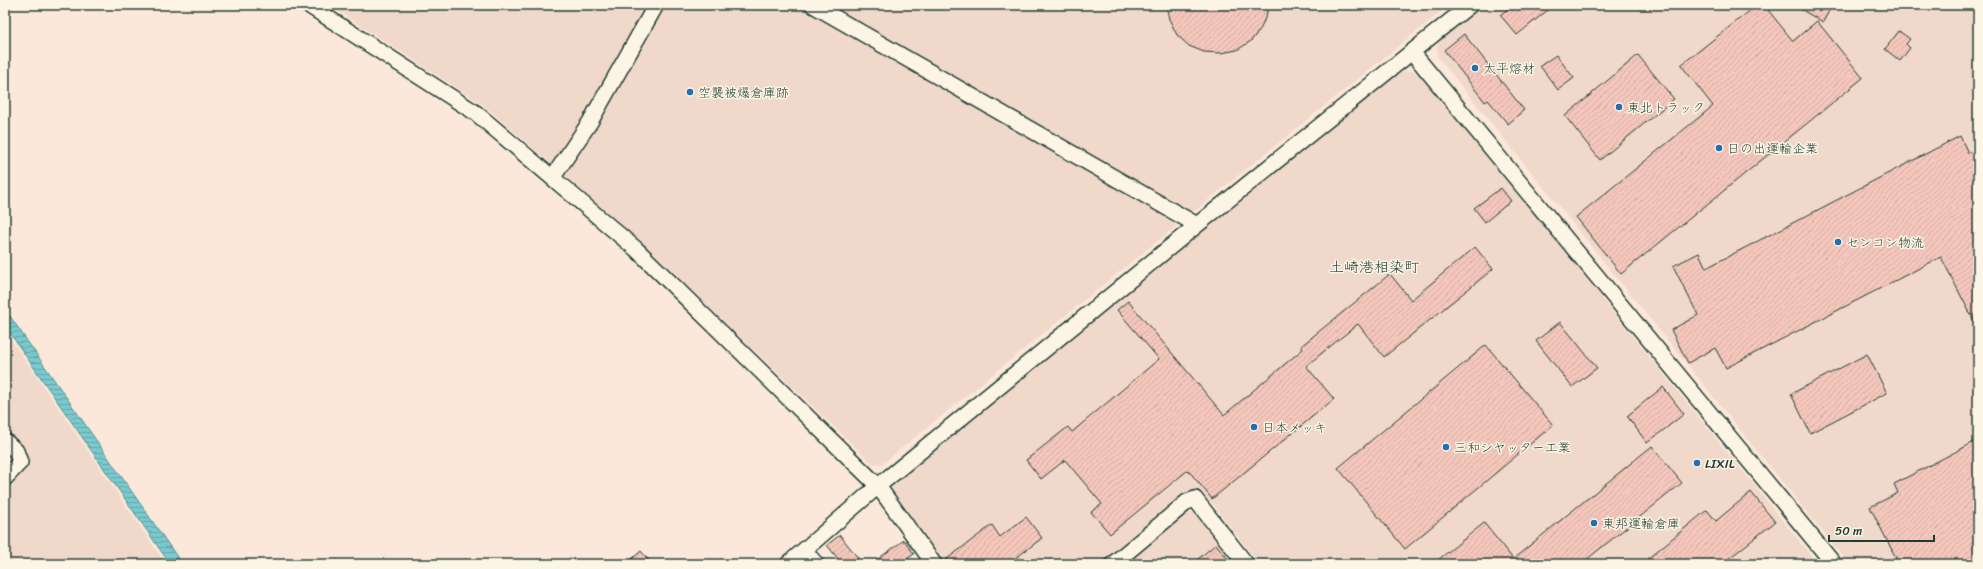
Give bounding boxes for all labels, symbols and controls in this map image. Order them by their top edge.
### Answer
place label: 太平熔材 [1483,57,1535,80]
marker: 太平熔材 [1470,63,1480,73]
place label: 空襲被爆倉庫跡 [698,81,789,104]
marker: 空襲被爆倉庫跡 [685,87,695,97]
place label: 東北トラック [1627,96,1705,119]
marker: 東北トラック [1614,102,1624,112]
place label: 日の出運輸企業 [1727,137,1818,160]
marker: 日の出運輸企業 [1714,143,1724,153]
place label: センコン物流 [1846,231,1924,254]
marker: センコン物流 [1833,237,1843,247]
district label: 土崎港相染町 [1329,254,1420,280]
place label: 日本メッキ [1262,416,1327,439]
marker: 日本メッキ [1249,422,1259,432]
place label: 三和シヤッター工業 [1454,436,1571,459]
marker: 三和シヤッター工業 [1441,442,1451,452]
place label: LIXIL [1705,452,1735,475]
marker: LIXIL [1692,458,1702,468]
place label: 東邦運輸倉庫 [1602,512,1680,535]
scale bar [1829,517,1934,543]
marker: 東邦運輸倉庫 [1589,518,1599,528]
text: 50 m [1835,520,1862,542]

